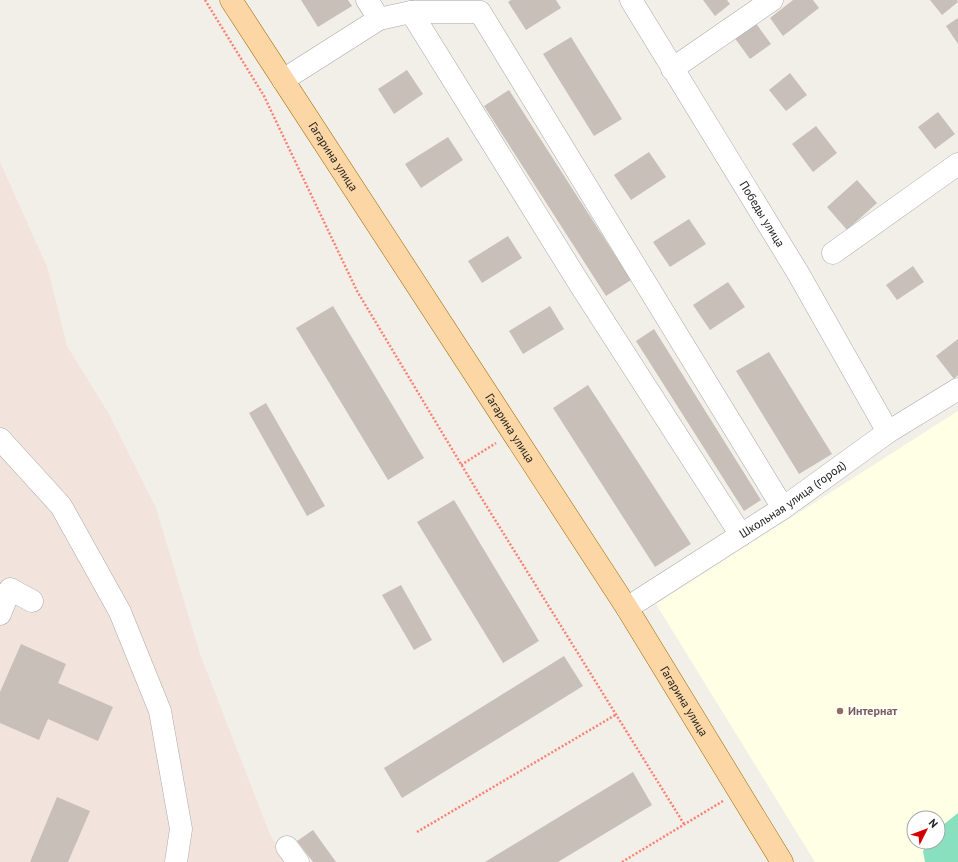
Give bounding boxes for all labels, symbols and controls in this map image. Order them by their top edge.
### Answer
street label: Гагарина улица [305,119,362,194]
street label: Победы улица [736,178,788,250]
street label: Гагарина улица [482,390,538,465]
street label: Школьная улица (город) [736,457,848,541]
street label: Гагарина улица [657,663,712,739]
place label: Интернат [848,703,897,718]
marker: Интернат [835,706,845,716]
north arrow [906,810,946,850]
text: N [926,816,941,831]

